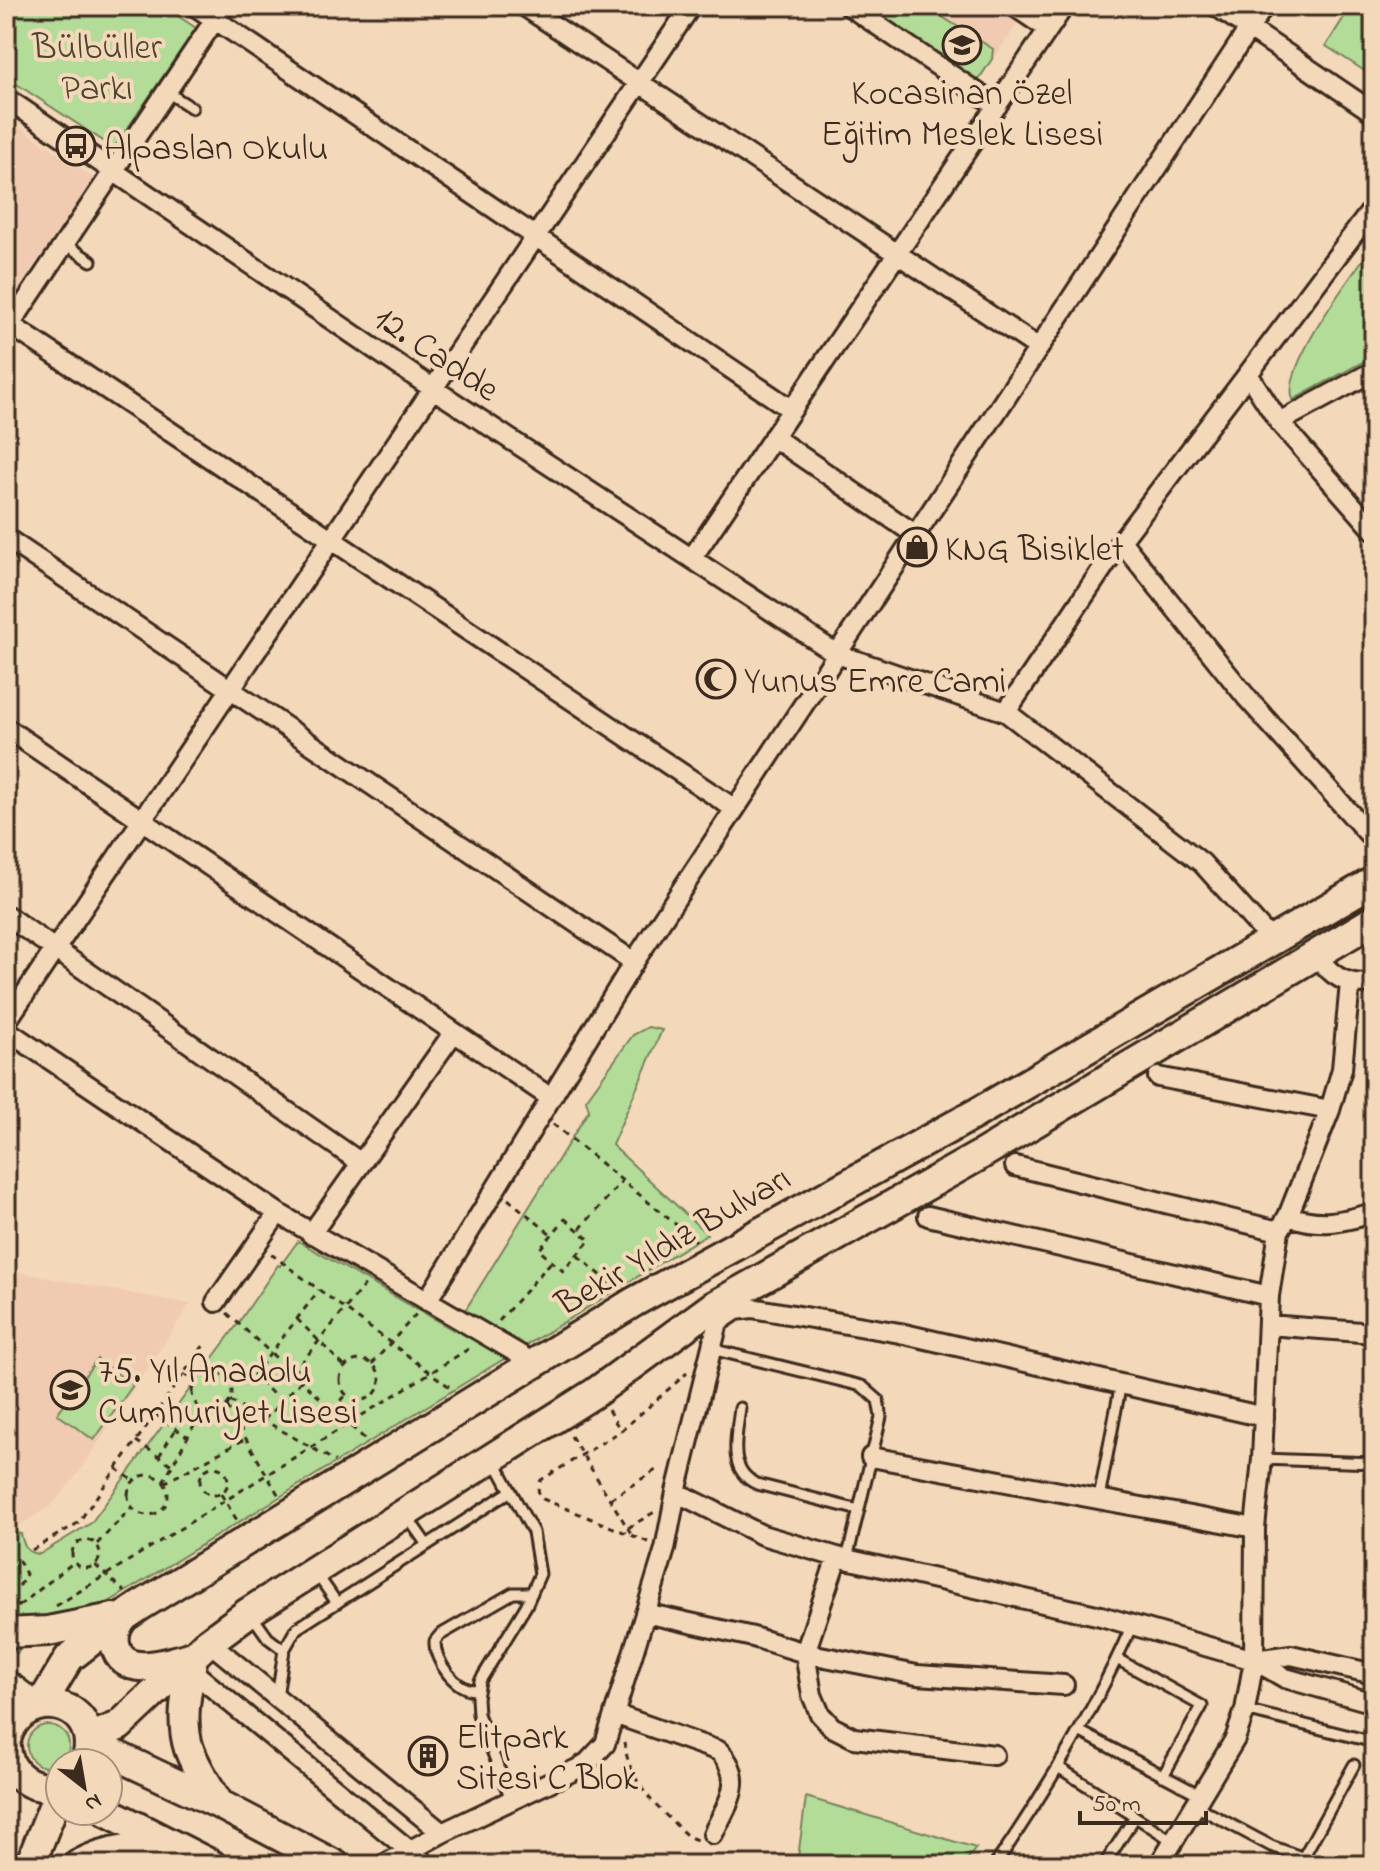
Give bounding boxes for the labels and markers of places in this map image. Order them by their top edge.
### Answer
school or university icon: Kocasinan Özel Eğitim Meslek Lisesi [941,24,983,66]
place label: Kocasinan Özel Eğitim Meslek Lisesi [821,69,1103,163]
place label: Alpaslan Okulu [104,124,328,177]
bus stop icon: Alpaslan Okulu [55,125,97,167]
place label: KNG Bisiklet [945,525,1124,578]
shop icon: KNG Bisiklet [896,526,938,568]
place label: Yunus Emre Cami [744,657,1006,710]
mosque icon: Yunus Emre Cami [695,658,737,700]
place label: 75. Yıl Anadolu Cumhuriyet Lisesi [98,1347,358,1441]
school or university icon: 75. Yıl Anadolu Cumhuriyet Lisesi [49,1369,91,1411]
place label: Elitpark Sitesi C Blok [456,1713,638,1807]
building icon: Elitpark Sitesi C Blok [407,1735,449,1777]

